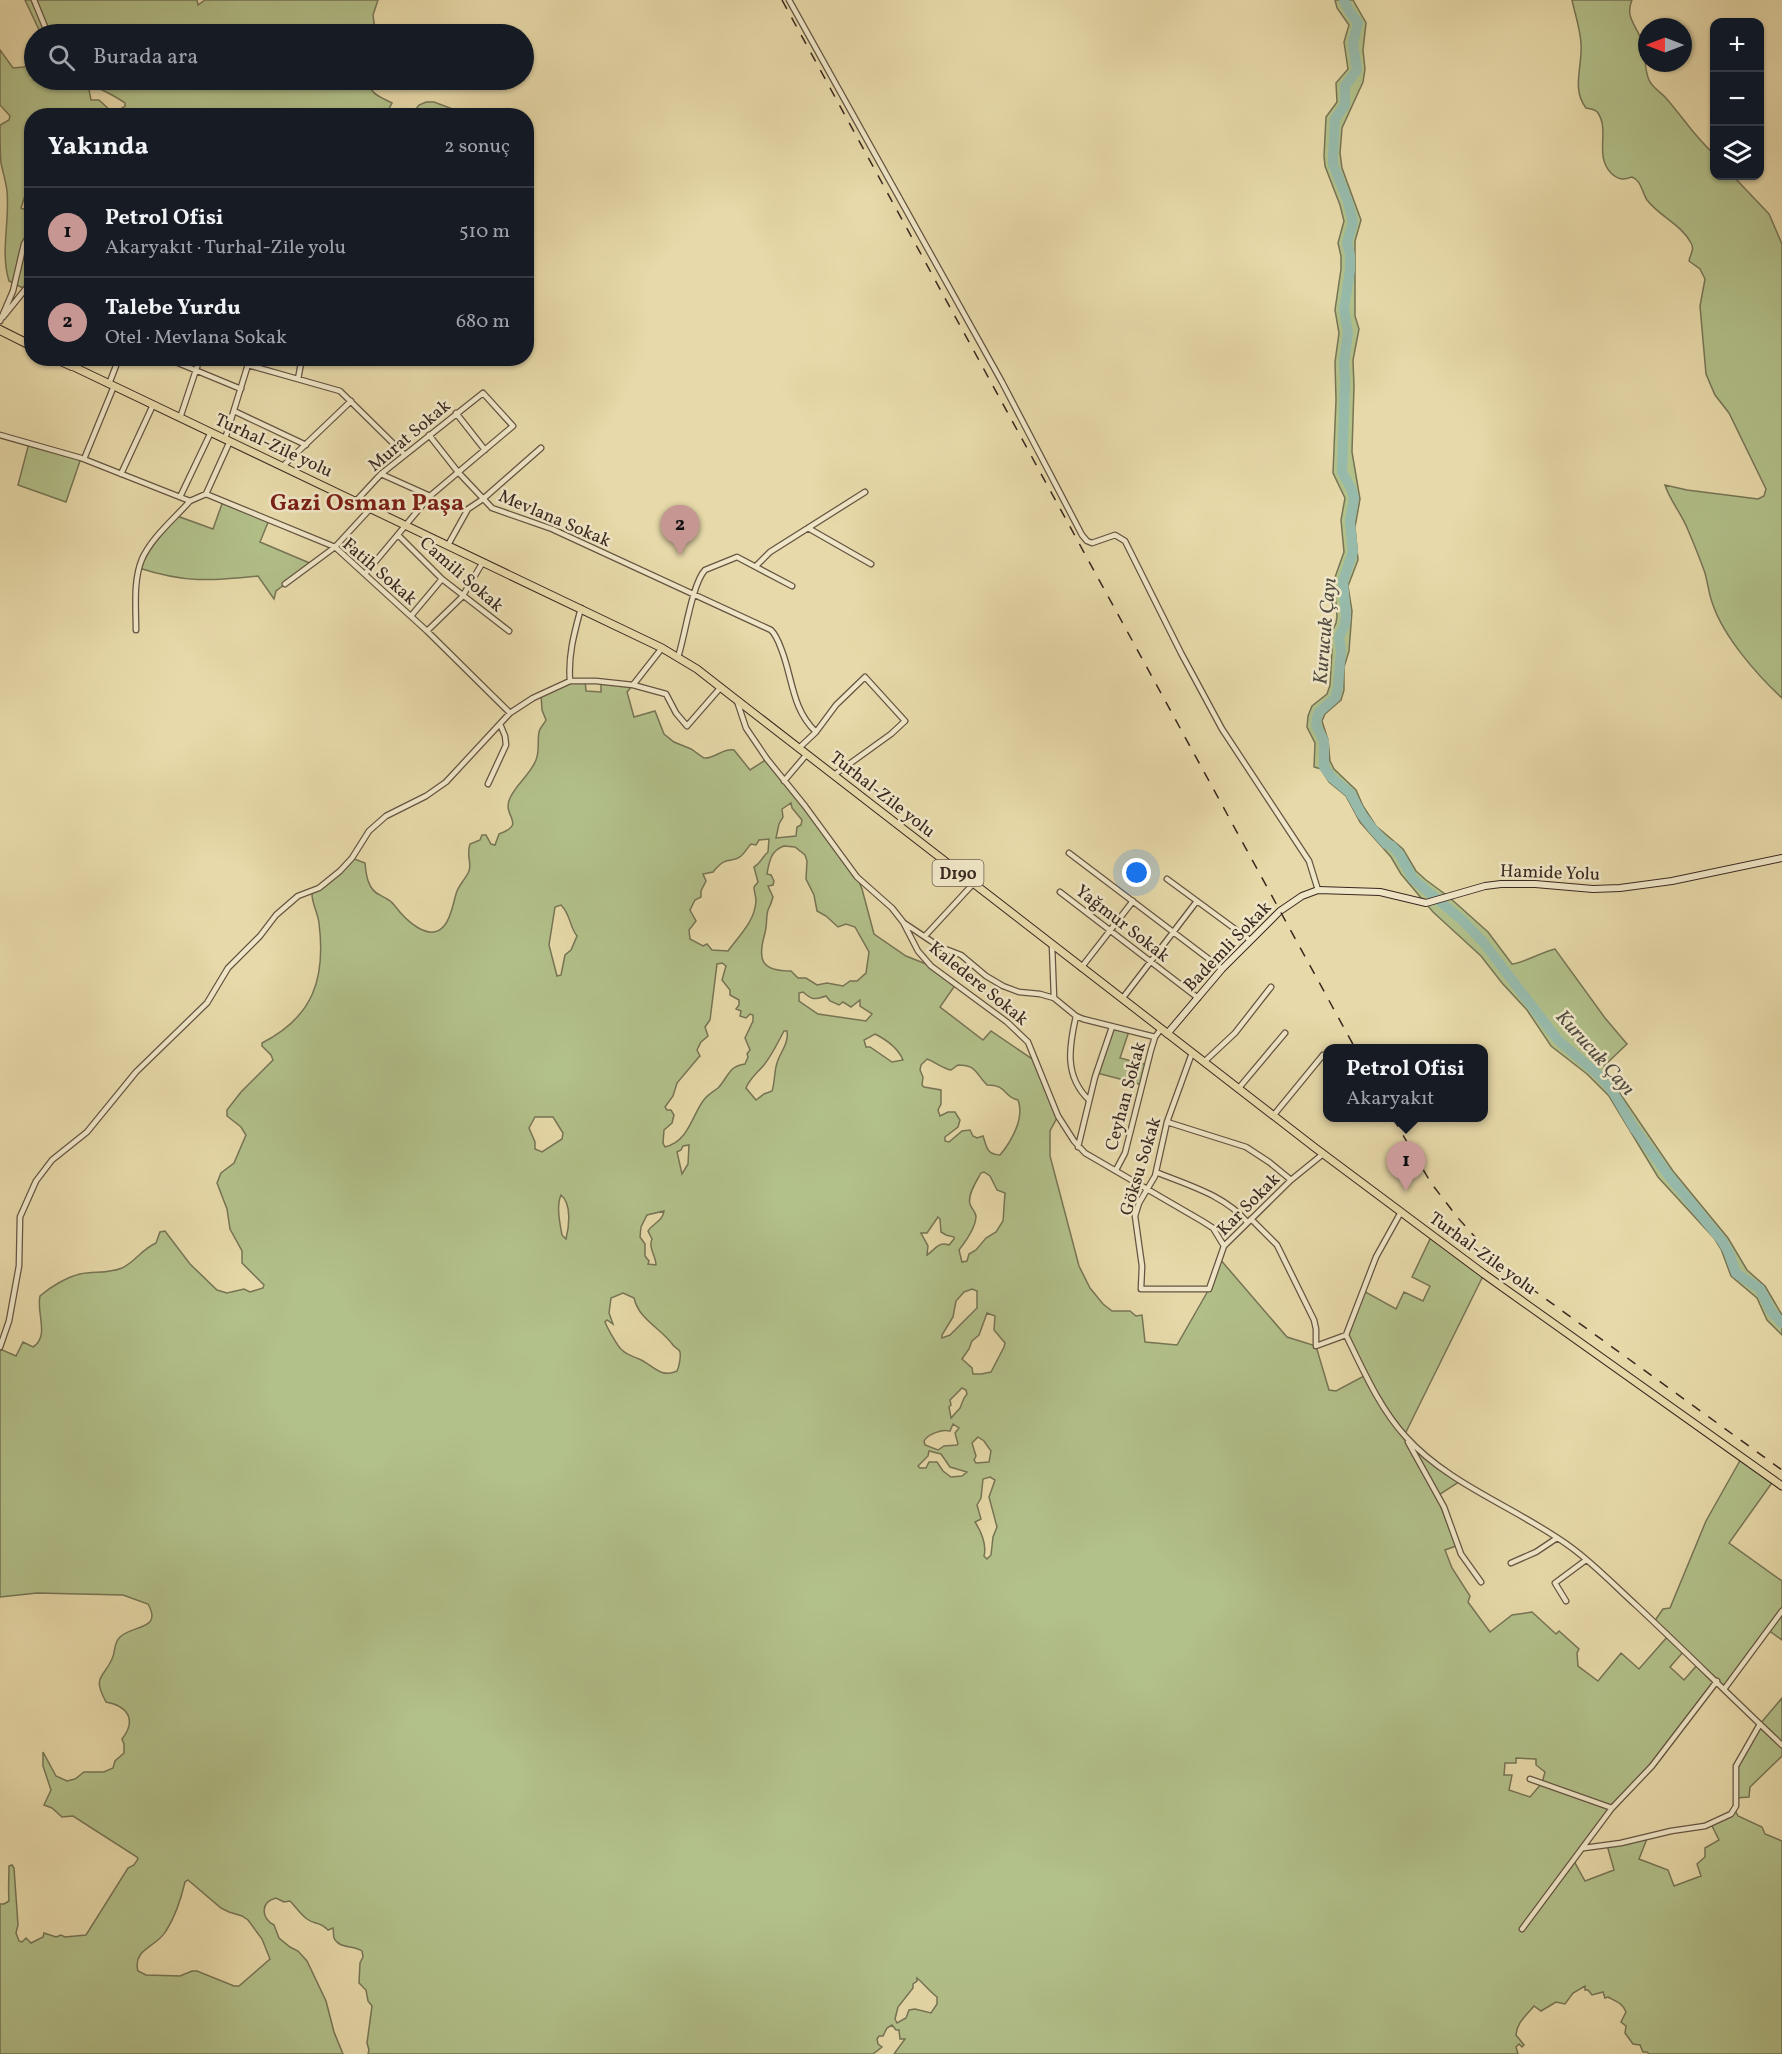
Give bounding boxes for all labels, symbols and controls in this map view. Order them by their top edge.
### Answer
north arrow [1638,18,1692,72]
map controls [1710,18,1764,180]
button: + [1710,18,1764,72]
search box [24,24,534,90]
icon: search [45,41,78,74]
text: Burada ara [93,42,198,73]
button: − [1710,72,1764,126]
button: layers [1710,126,1764,180]
text: Yakında [48,129,149,165]
text: 2 sonuç [444,133,510,161]
text: Petrol Ofisi [105,203,224,234]
text: 1 [63,218,72,246]
text: 510 m [459,218,510,246]
text: Akaryakıt · Turhal-Zile yolu [105,234,346,262]
text: Talebe Yurdu [105,293,241,324]
text: 2 [62,308,73,336]
text: 680 m [456,308,510,336]
text: Otel · Mevlana Sokak [105,324,287,352]
street label: Murat Sokak [363,394,457,478]
street label: Turhal-Zile yolu [210,408,336,485]
street label: Mevlana Sokak [494,484,615,554]
district label: Gazi Osman Paşa [270,487,464,521]
pin: 2 [660,506,700,555]
street label: Camili Sokak [413,531,509,619]
street label: Fatih Sokak [336,533,422,612]
water label: Kurucuk Çayı [1307,577,1345,686]
street label: Turhal-Zile yolu [824,746,940,844]
your location [1122,858,1151,887]
street label: Hamide Yolu [1499,859,1600,888]
road number: D190 [932,860,984,886]
street label: Yağmur Sokak [1070,879,1175,969]
street label: Bademli Sokak [1178,896,1278,998]
street label: Kaledere Sokak [923,936,1033,1032]
water label: Kurucuk Çayı [1548,1004,1641,1103]
street label: Ceyhan Sokak [1100,1039,1153,1154]
popup [1323,1044,1488,1122]
text: Petrol Ofisi [1346,1054,1465,1085]
text: Akaryakıt [1346,1085,1434,1113]
street label: Göksu Sokak [1115,1114,1168,1219]
pin: 1 [1386,1142,1426,1191]
street label: Kar Sokak [1212,1168,1286,1242]
street label: Turhal-Zile yolu [1423,1207,1541,1302]

